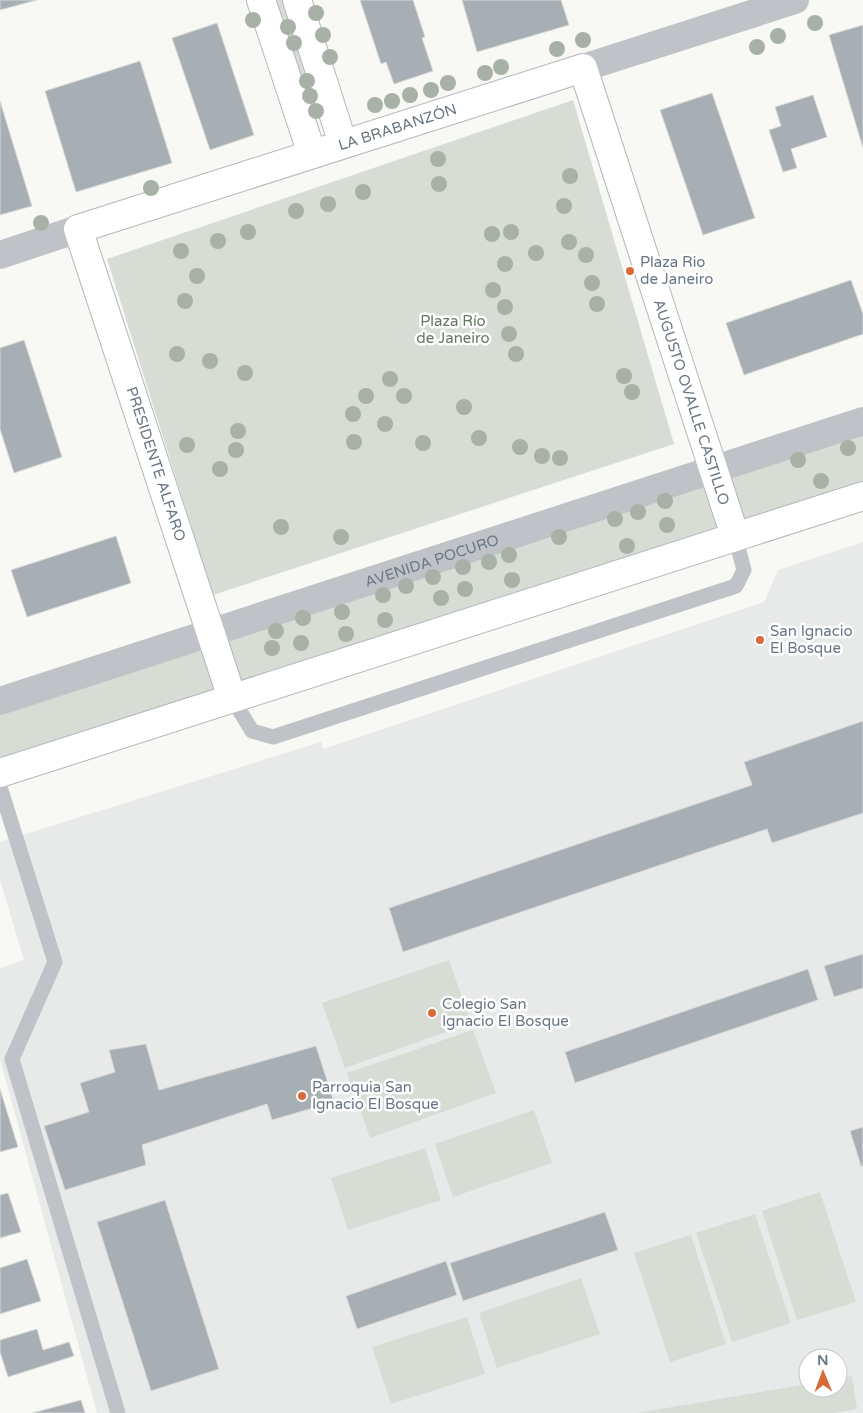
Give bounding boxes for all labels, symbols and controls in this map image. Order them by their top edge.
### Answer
street label: LA BRABANZÓN [336,100,459,154]
place label: Plaza Rio de Janeiro [640,253,713,288]
marker: Plaza Rio de Janeiro [624,265,636,277]
street label: AUGUSTO OVALLE CASTILLO [650,297,733,507]
park label: Plaza Río de Janeiro [416,312,490,347]
street label: PRESIDENTE ALFARO [122,384,190,544]
street label: AVENIDA POCURO [362,531,501,591]
place label: San Ignacio El Bosque [770,622,853,657]
marker: San Ignacio El Bosque [754,634,766,646]
place label: Colegio San Ignacio El Bosque [442,995,569,1030]
marker: Colegio San Ignacio El Bosque [426,1007,438,1019]
place label: Parroquia San Ignacio El Bosque [312,1078,439,1113]
marker: Parroquia San Ignacio El Bosque [296,1090,308,1102]
north arrow [798,1348,848,1398]
text: N [817,1352,829,1369]

